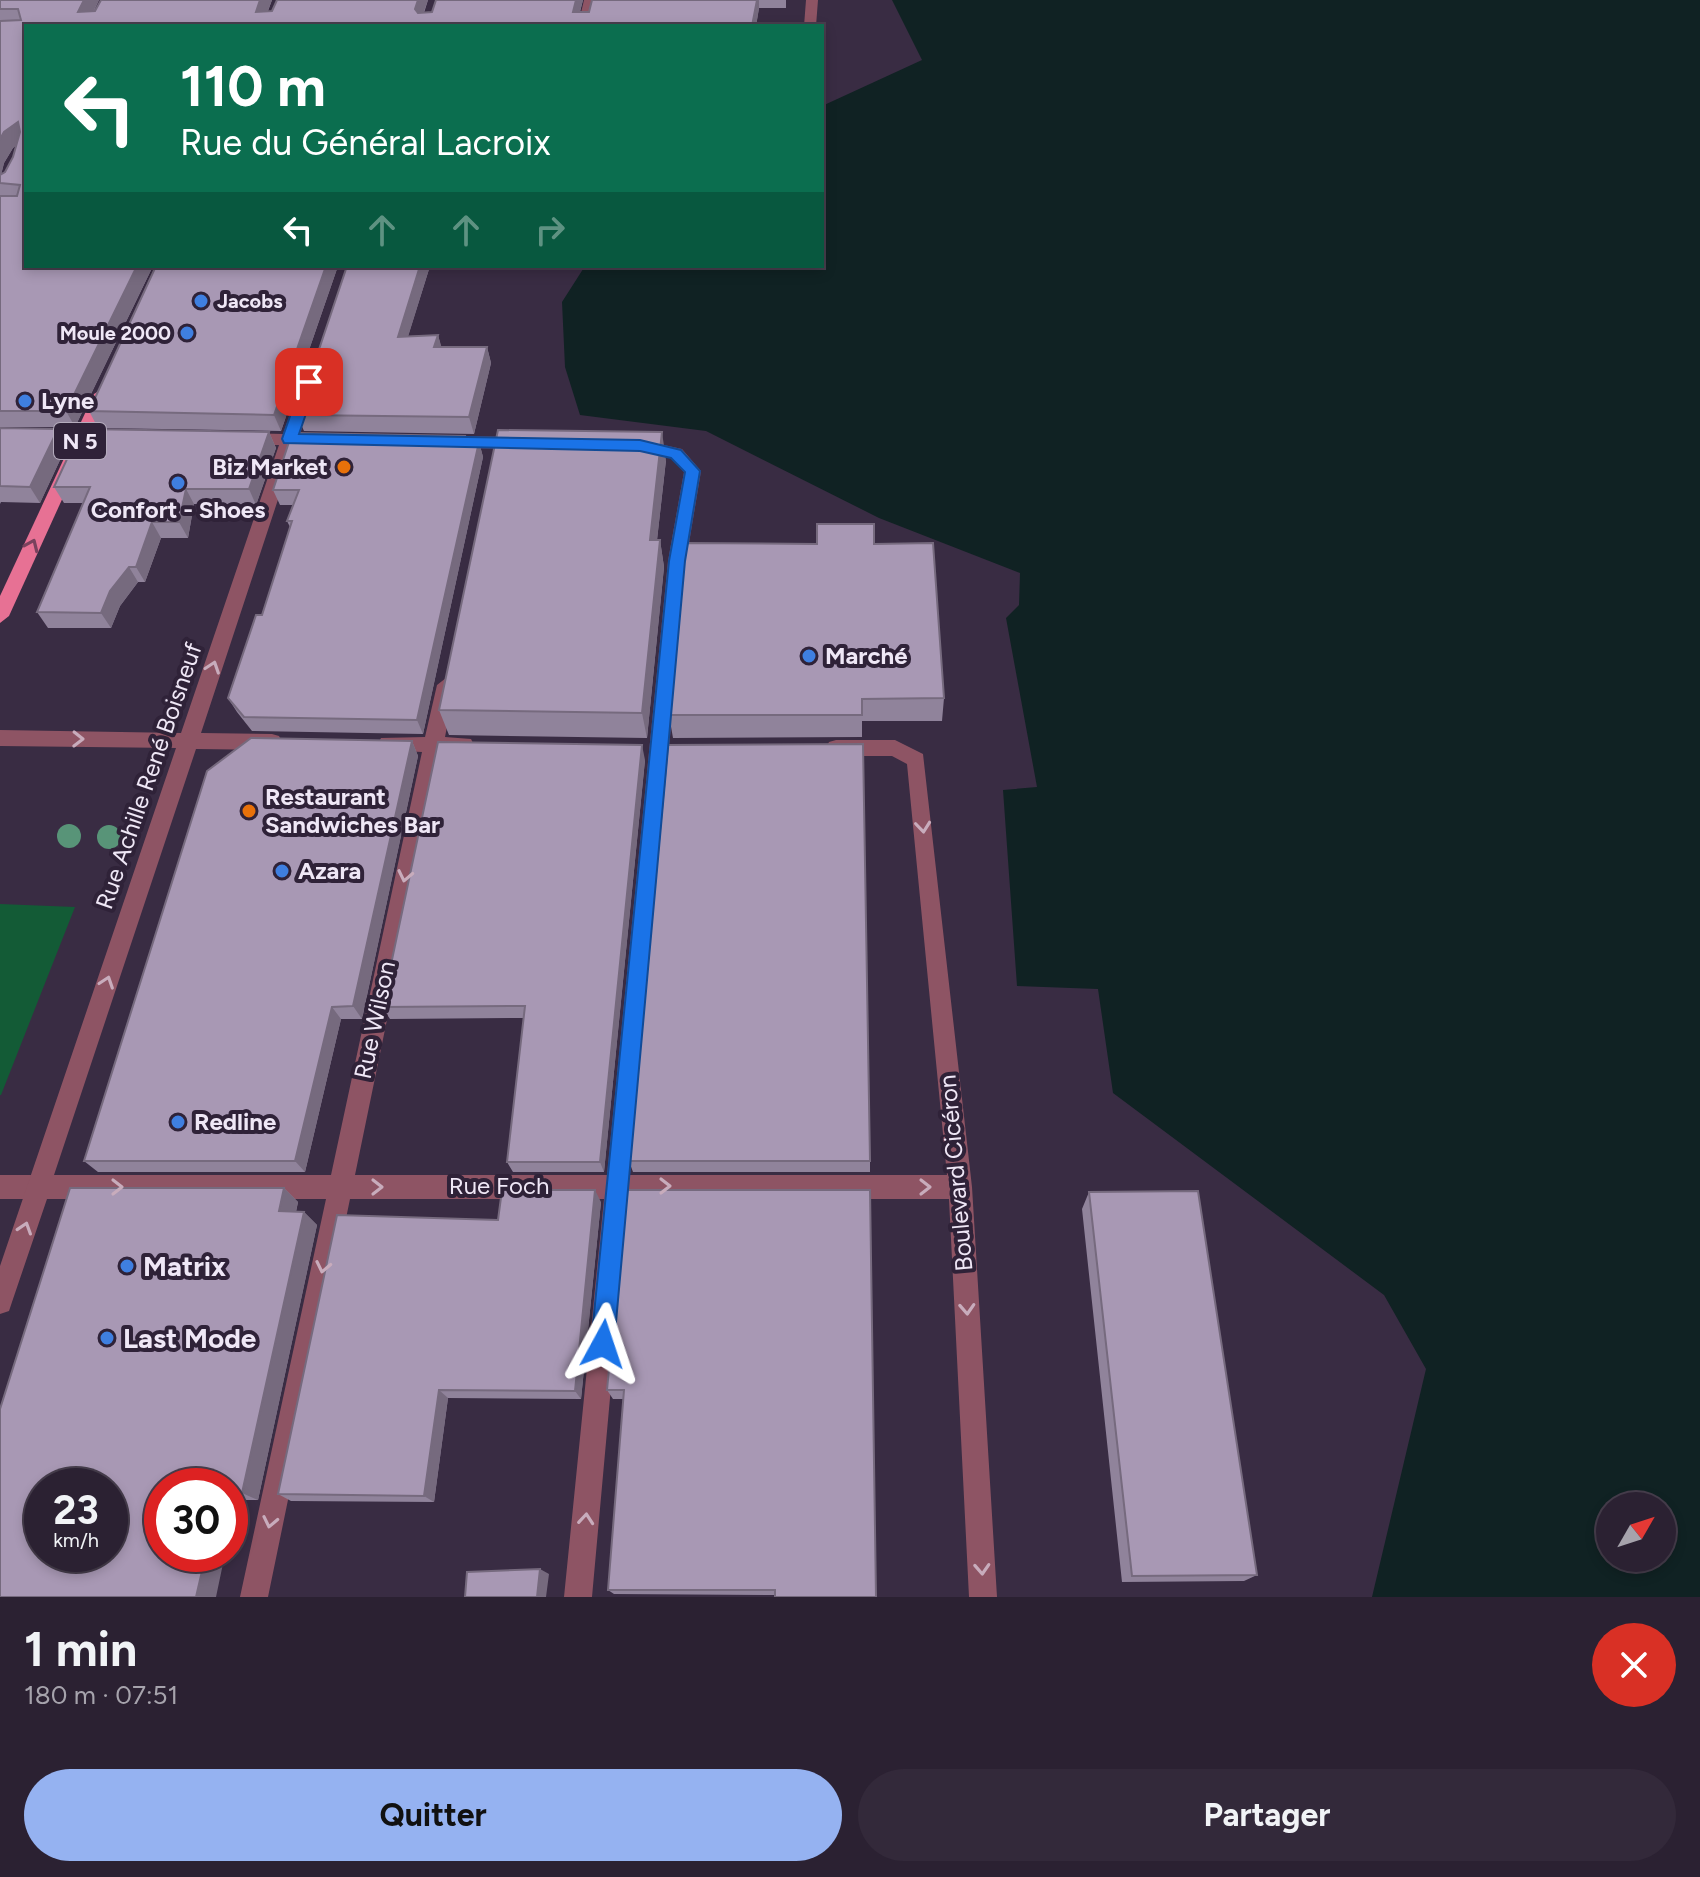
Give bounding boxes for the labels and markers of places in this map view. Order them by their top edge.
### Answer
place label: Jacobs [217,289,282,313]
marker: Jacobs [192,292,210,310]
place label: Moule 2000 [60,321,171,345]
marker: Moule 2000 [178,324,196,342]
pin [275,348,343,416]
place label: Lyne [41,386,94,415]
marker: Lyne [16,392,34,410]
place label: Biz Market [212,452,328,481]
marker: Biz Market [335,458,353,476]
marker: Confort - Shoes [169,474,187,492]
place label: Confort - Shoes [91,495,265,524]
place label: Marché [825,641,908,670]
marker: Marché [800,647,818,665]
place label: Restaurant Sandwiches Bar [265,782,440,839]
marker: Restaurant Sandwiches Bar [240,802,258,820]
place label: Azara [298,856,361,885]
marker: Azara [273,862,291,880]
place label: Redline [194,1107,276,1136]
marker: Redline [169,1113,187,1131]
place label: Matrix [143,1249,226,1283]
marker: Matrix [118,1257,136,1275]
place label: Last Mode [123,1321,256,1355]
marker: Last Mode [98,1329,116,1347]

